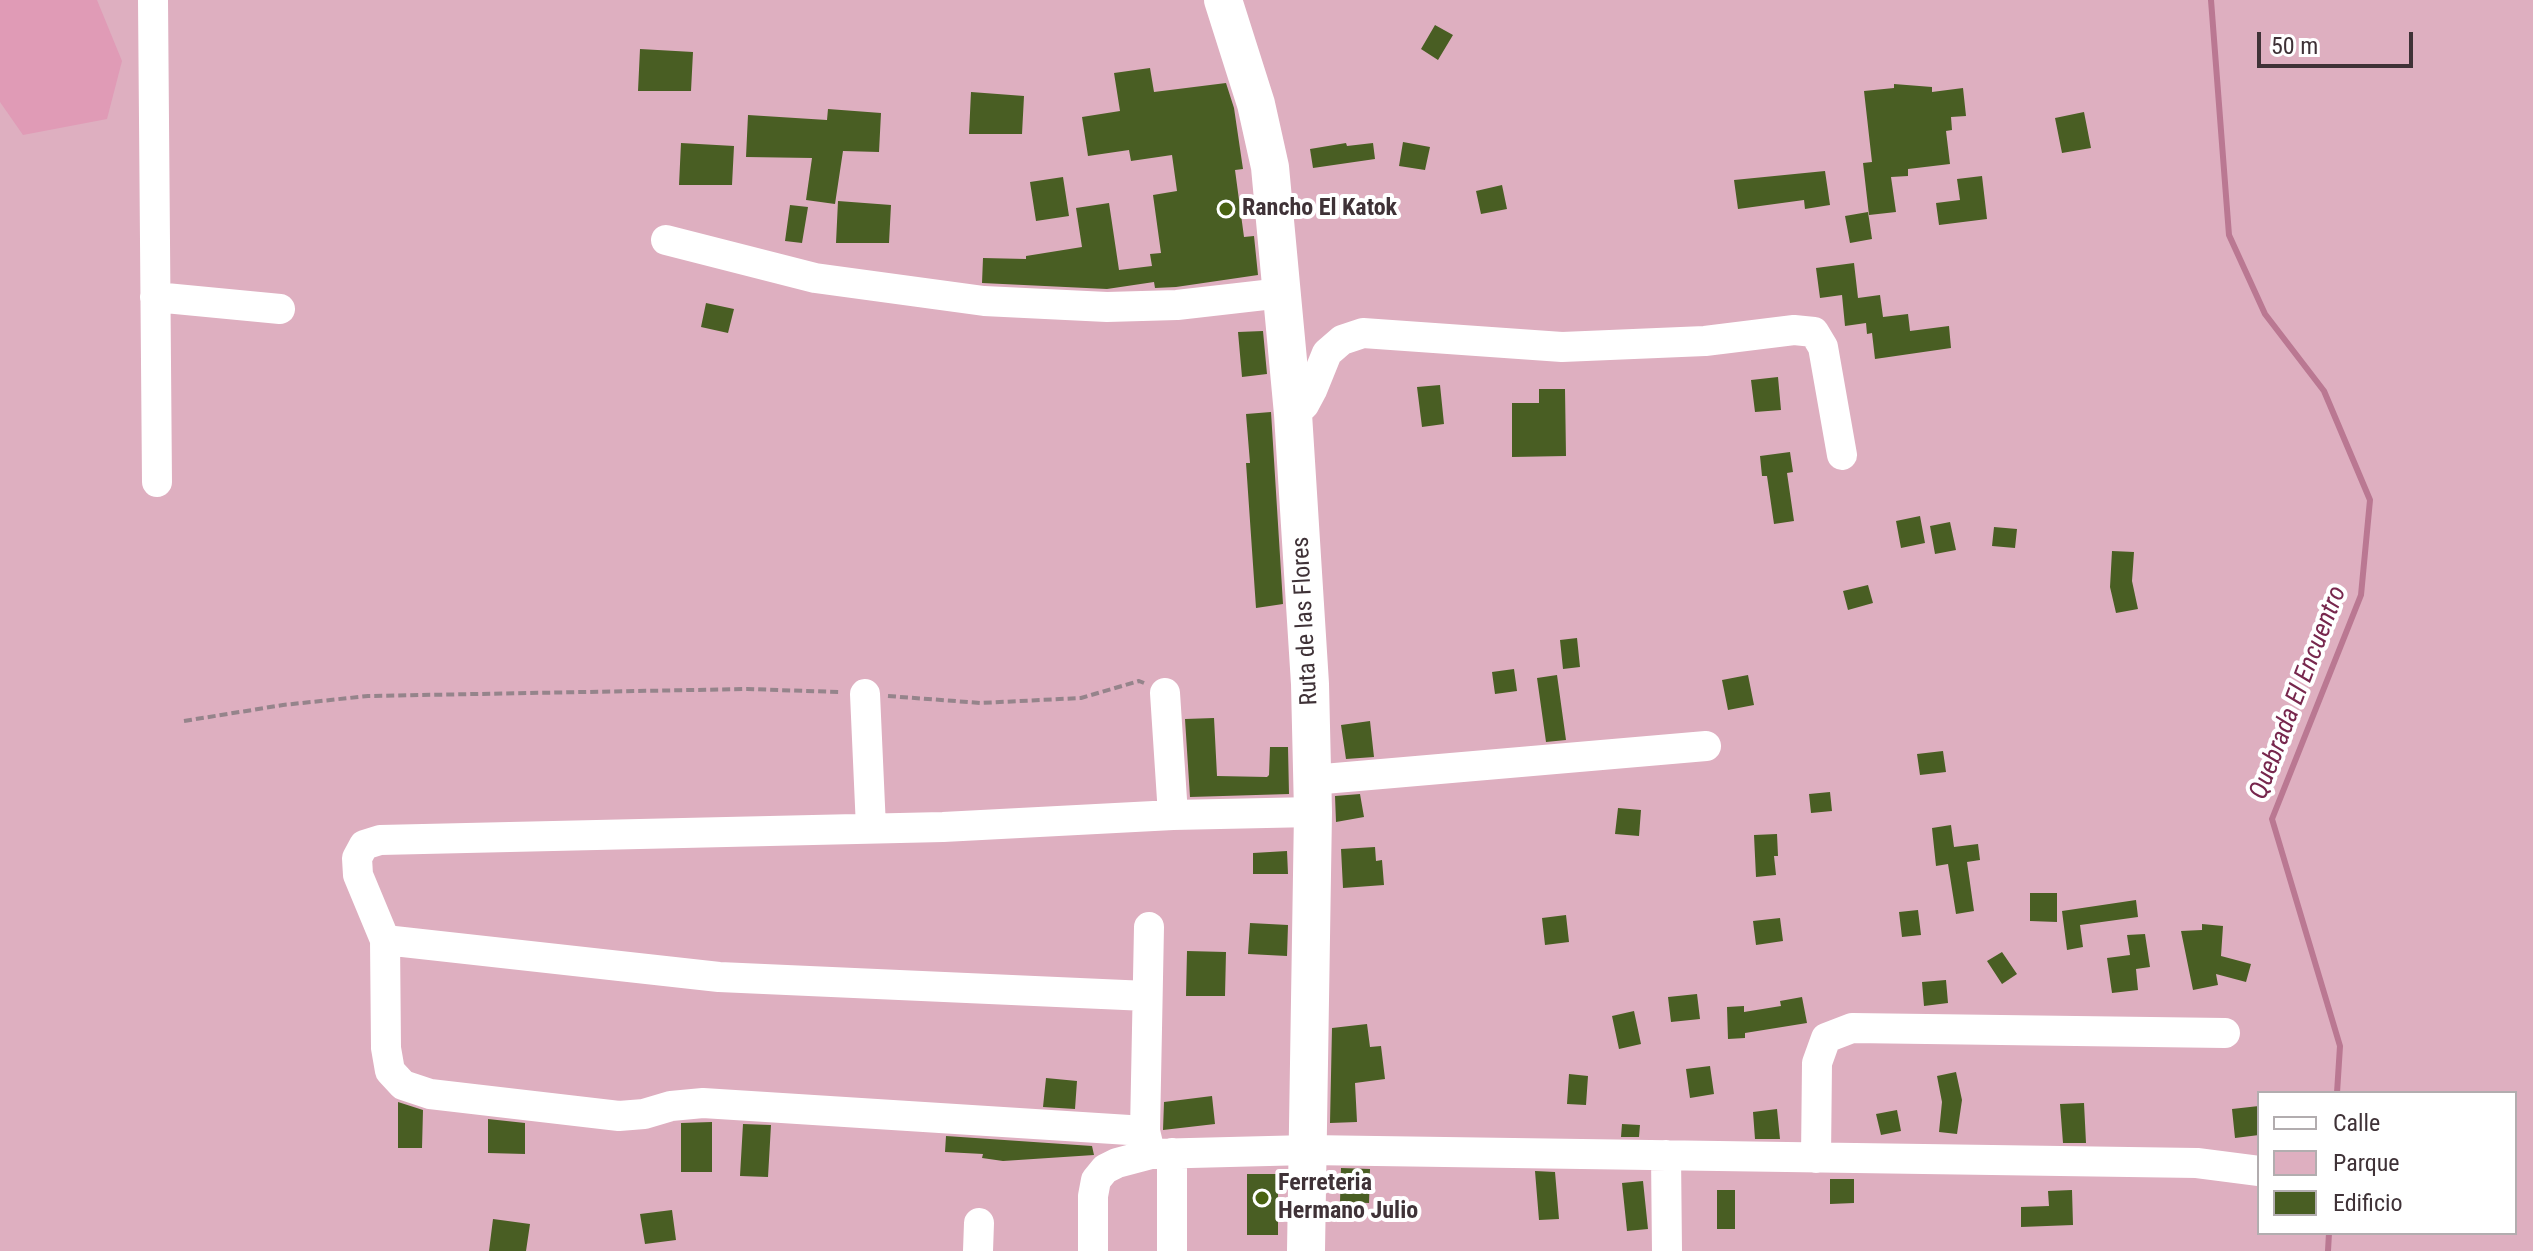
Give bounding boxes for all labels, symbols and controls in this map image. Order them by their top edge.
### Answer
scale bar [2261,16,2417,66]
text: 50 m [2271,32,2318,60]
place label: Rancho El Katok [1242,195,1397,223]
marker: Rancho El Katok [1217,200,1235,218]
street label: Ruta de las Flores [1287,536,1325,706]
water label: Quebrada El Encuentro [2244,582,2354,804]
legend [2257,1091,2517,1235]
text: Calle [2333,1109,2380,1137]
text: Parque [2333,1149,2400,1177]
place label: Ferreteria Hermano Julio [1278,1170,1418,1226]
marker: Ferreteria Hermano Julio [1253,1189,1271,1207]
text: Edificio [2333,1189,2403,1217]

